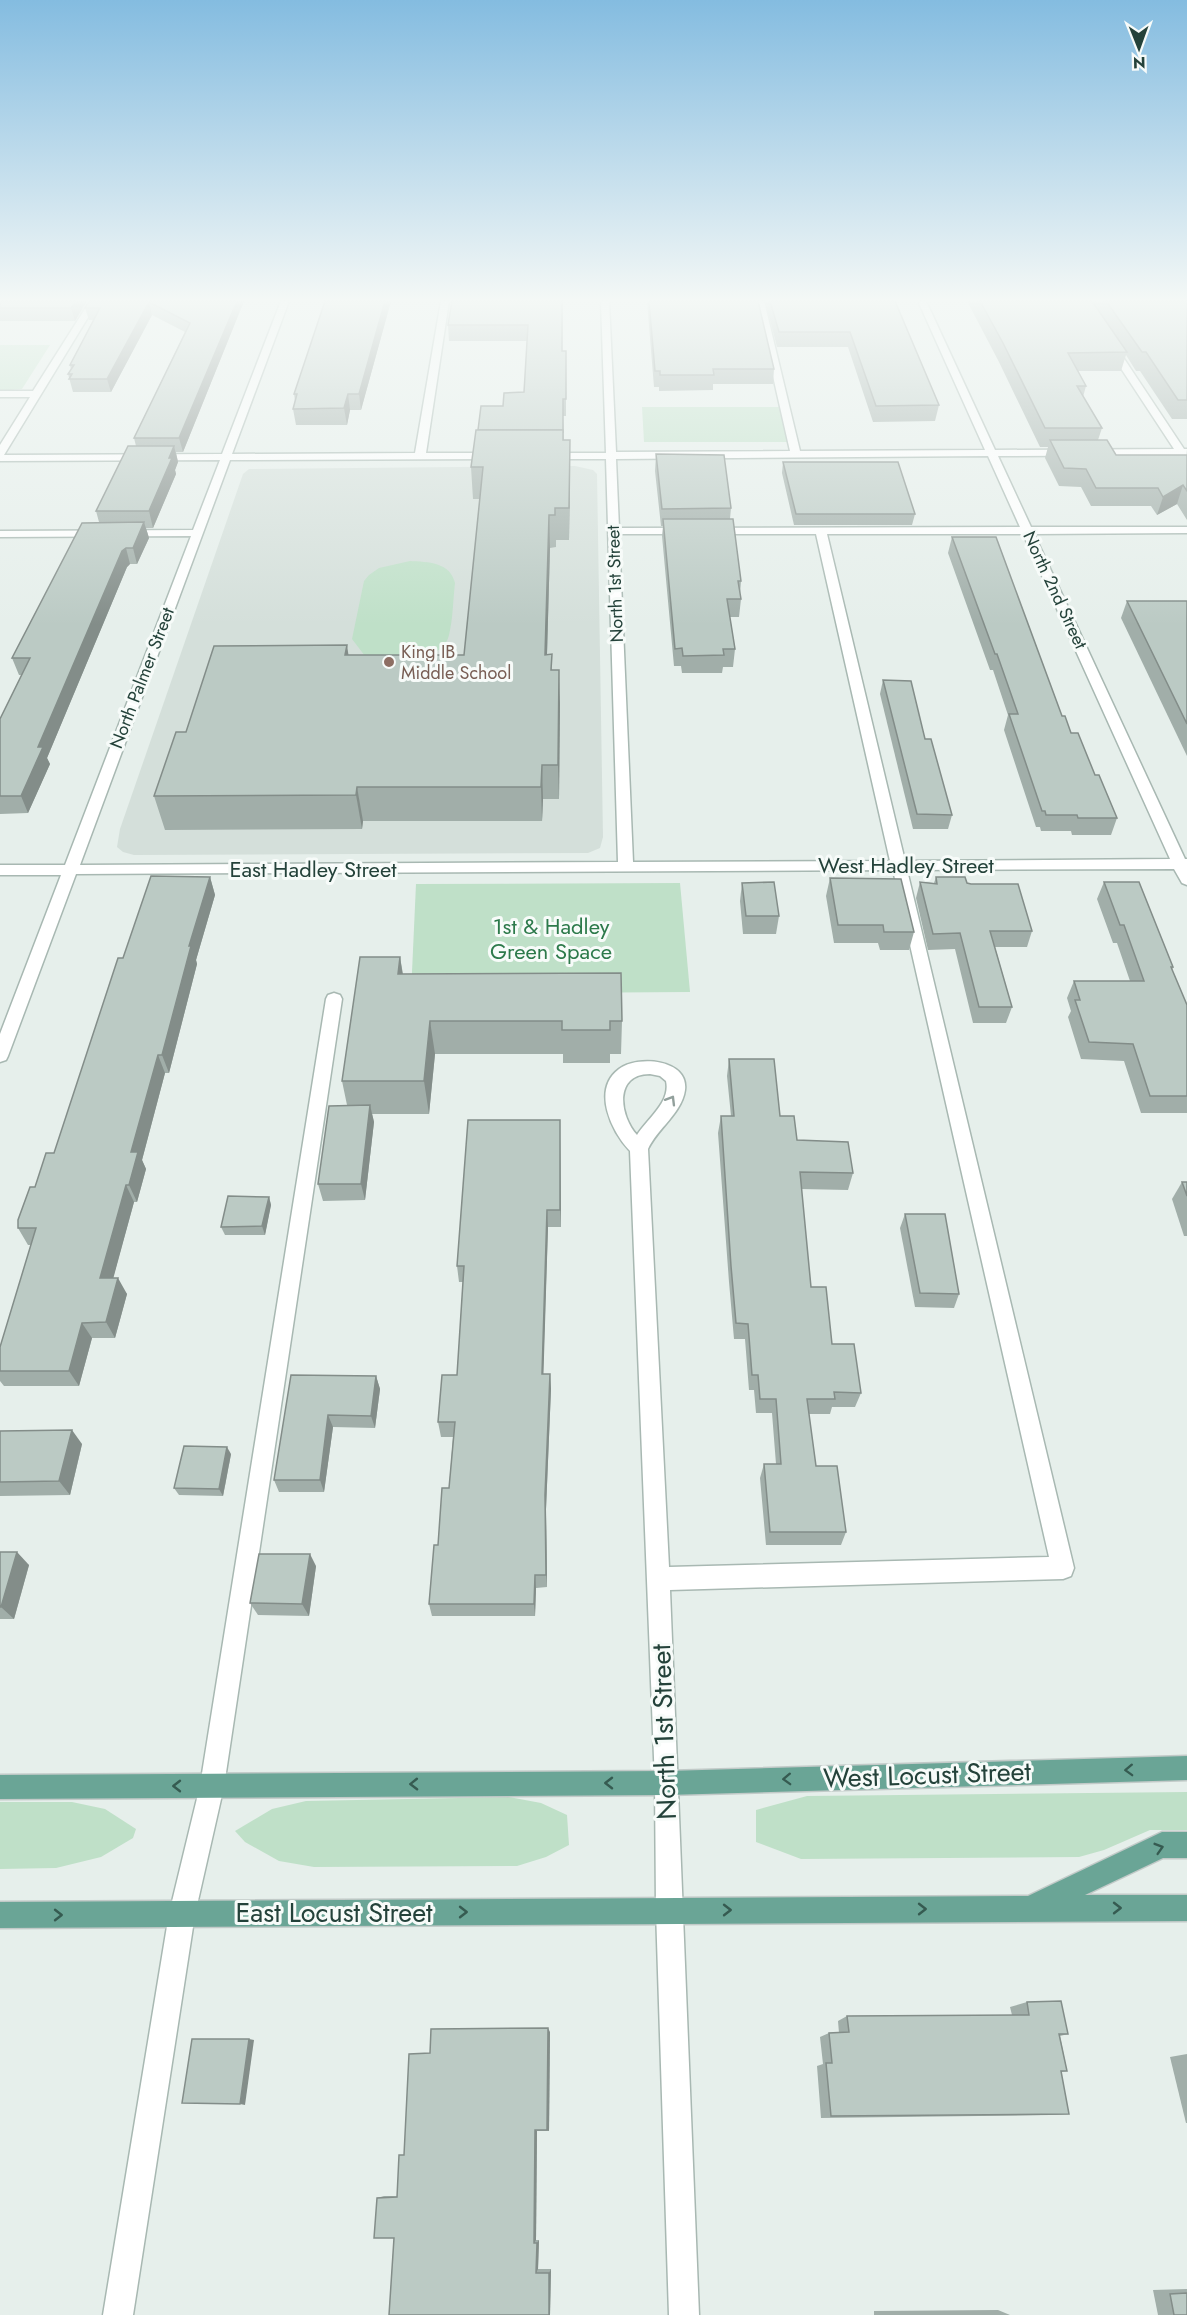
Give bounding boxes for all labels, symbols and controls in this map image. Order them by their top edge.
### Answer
north arrow [1109,18,1169,78]
text: N [1133,51,1146,74]
street label: North 1st Street [600,524,630,643]
street label: North 2nd Street [1016,527,1094,654]
street label: North Palmer Street [103,603,181,752]
place label: King IB Middle School [401,639,511,686]
marker: King IB Middle School [382,655,396,669]
street label: West Hadley Street [818,849,995,881]
street label: East Hadley Street [229,853,397,885]
park label: 1st & Hadley Green Space [490,910,612,967]
one-way arrow [663,1096,674,1107]
street label: North 1st Street [641,1643,686,1821]
street label: West Locust Street [822,1751,1032,1798]
one-way arrow [1124,1764,1133,1776]
one-way arrow [782,1773,791,1786]
one-way arrow [604,1777,613,1789]
one-way arrow [409,1778,418,1790]
one-way arrow [172,1780,181,1792]
one-way arrow [1153,1843,1164,1855]
street label: East Locust Street [235,1893,433,1932]
one-way arrow [1113,1902,1122,1914]
one-way arrow [918,1903,927,1915]
one-way arrow [723,1904,732,1916]
one-way arrow [459,1906,468,1918]
one-way arrow [54,1909,63,1921]

